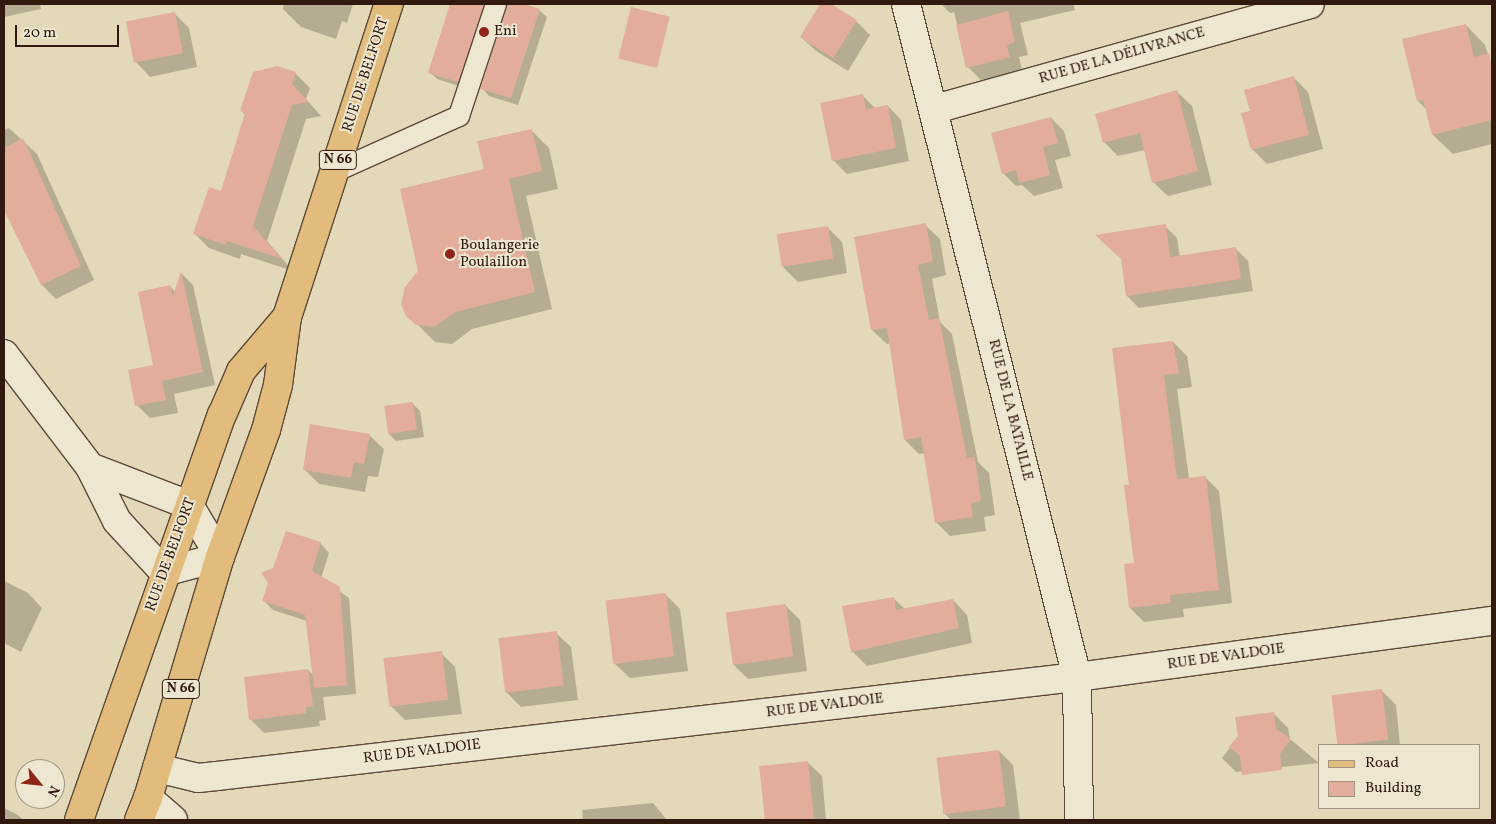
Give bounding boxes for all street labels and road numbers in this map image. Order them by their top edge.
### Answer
street label: RUE DE BELFORT [339,15,393,135]
street label: RUE DE LA DÉLIVRANCE [1037,24,1207,88]
road number: N 66 [318,148,358,172]
street label: RUE DE LA BATAILLE [984,337,1036,483]
street label: RUE DE BELFORT [142,496,200,614]
street label: RUE DE VALDOIE [1166,640,1286,674]
road number: N 66 [161,678,201,701]
street label: RUE DE VALDOIE [765,690,885,722]
street label: RUE DE VALDOIE [362,736,482,768]

